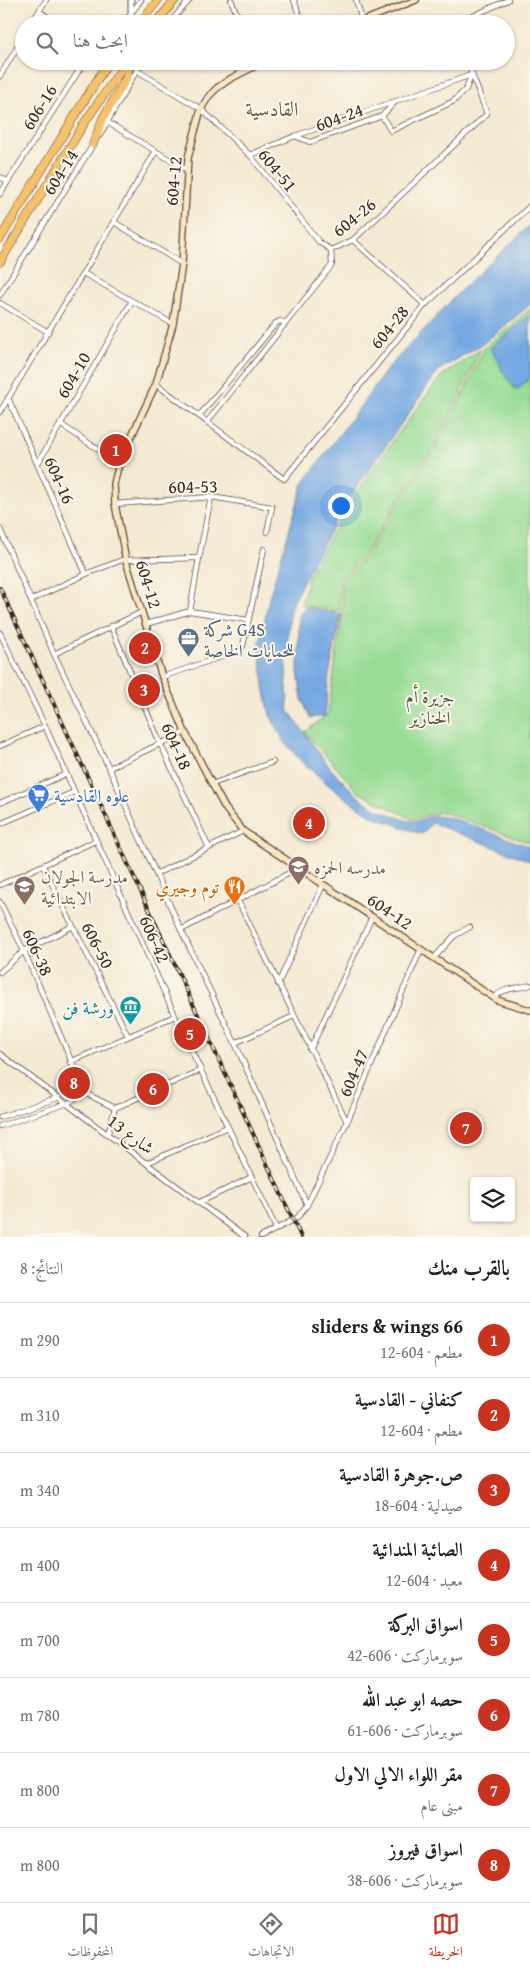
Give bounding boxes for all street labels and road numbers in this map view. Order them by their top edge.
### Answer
street label: 606-16 [14,79,64,135]
street label: 604-24 [311,96,367,138]
street label: 604-51 [252,142,304,198]
street label: 604-14 [35,144,85,200]
street label: 604-12 [157,155,189,207]
street label: 604-26 [326,191,382,243]
street label: 604-28 [363,299,415,355]
street label: 604-10 [49,347,97,403]
street label: 604-16 [38,452,82,508]
street label: 604-53 [168,472,218,500]
street label: 604-12 [129,556,169,612]
street label: 604-18 [155,718,199,774]
street label: 604-12 [362,886,418,936]
street label: 606-42 [133,911,177,967]
street label: 606-50 [75,917,121,973]
street label: 606-38 [16,924,60,980]
street label: 604-47 [331,1045,375,1101]
street label: شارع 13 [101,1107,160,1162]

